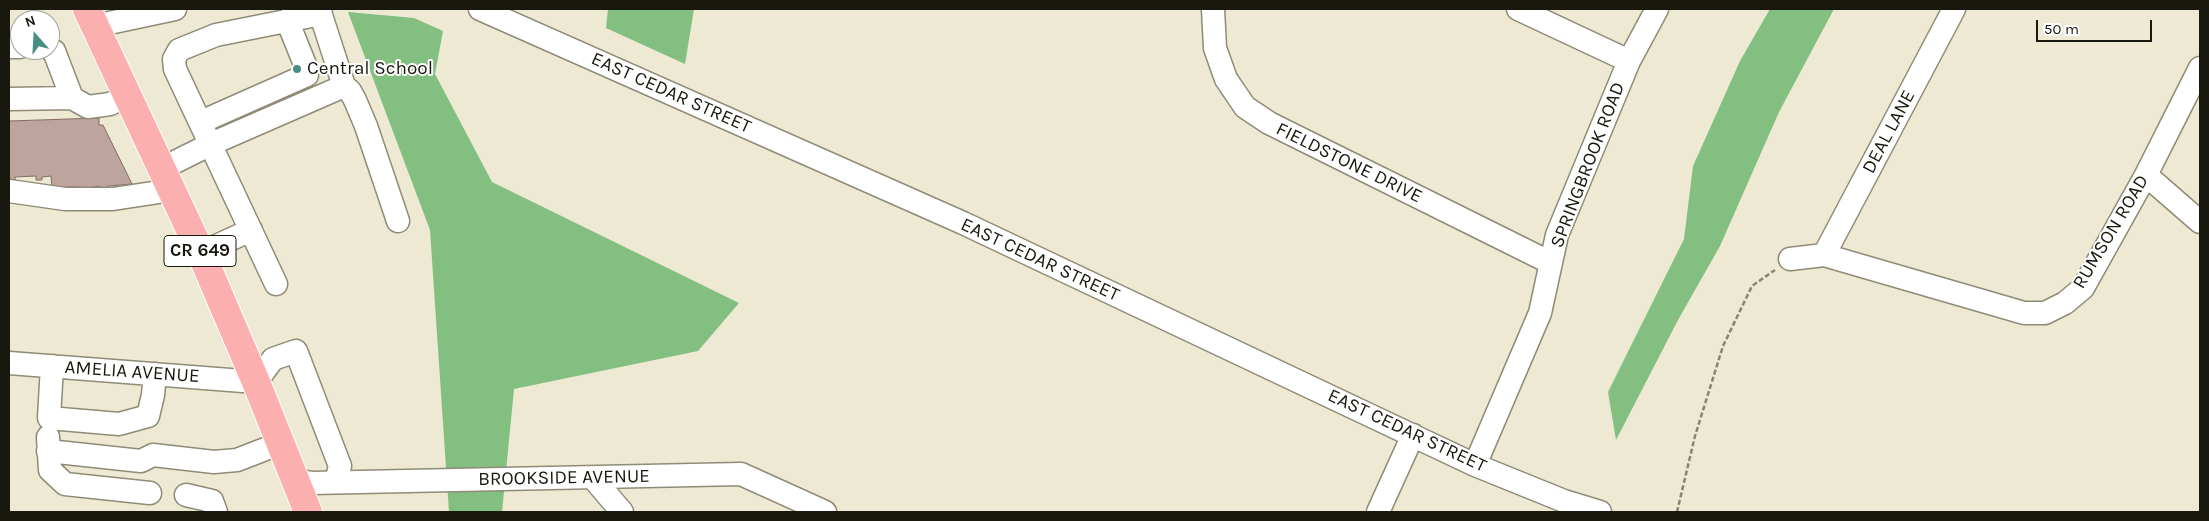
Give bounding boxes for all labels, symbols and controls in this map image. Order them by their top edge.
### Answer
north arrow [10,10,60,60]
scale bar [2039,10,2155,42]
text: N [23,12,38,31]
text: 50 m [2044,20,2079,38]
street label: EAST CEDAR STREET [588,47,754,139]
place label: Central School [307,58,433,80]
marker: Central School [291,63,303,75]
street label: SPRINGBROOK ROAD [1546,79,1630,251]
street label: DEAL LANE [1858,86,1920,178]
street label: FIELDSTONE DRIVE [1272,118,1426,208]
street label: RUMSON ROAD [2068,171,2154,293]
street label: EAST CEDAR STREET [957,213,1123,307]
road number: CR 649 [164,236,236,266]
street label: AMELIA AVENUE [64,356,200,388]
street label: EAST CEDAR STREET [1324,384,1490,478]
street label: BROOKSIDE AVENUE [478,465,650,491]

